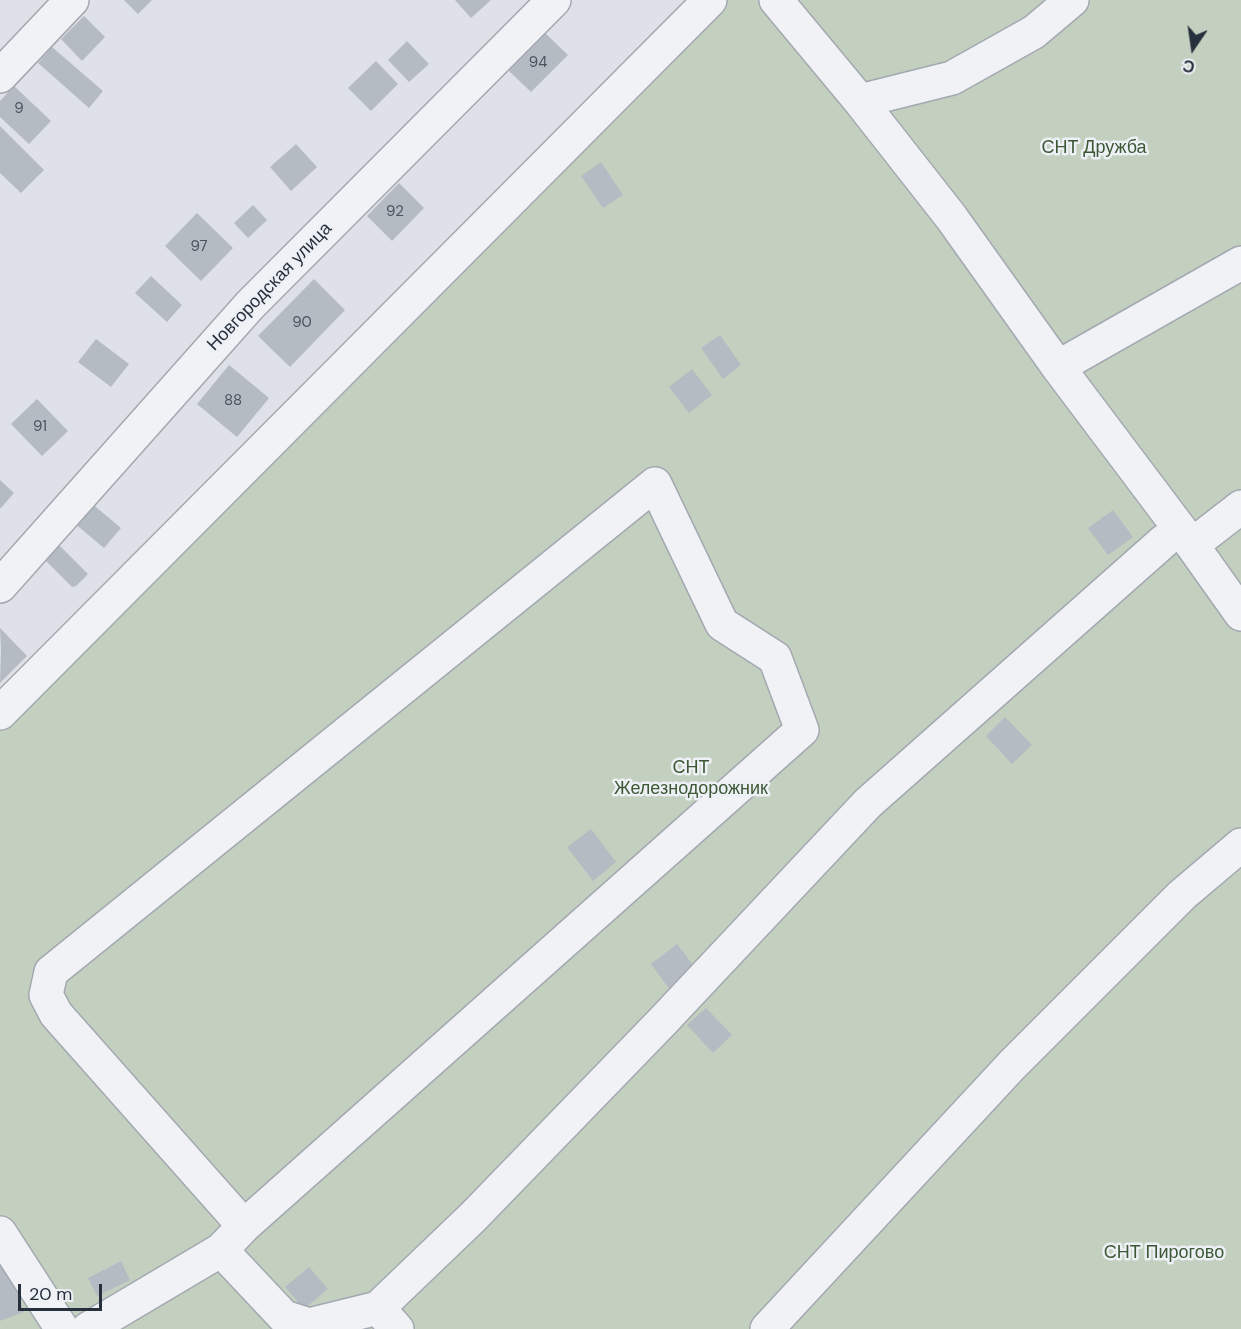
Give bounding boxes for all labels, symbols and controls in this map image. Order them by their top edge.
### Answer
north arrow [1163,18,1223,78]
house number: 94 [529,54,547,72]
text: С [1181,54,1197,78]
house number: 9 [14,100,24,118]
park label: СНТ Дружба [1041,137,1147,159]
house number: 92 [386,203,404,221]
street label: Новгородская улица [203,218,337,356]
house number: 97 [190,238,208,256]
house number: 90 [292,314,312,332]
house number: 88 [224,392,242,410]
house number: 91 [33,418,47,436]
park label: СНТ Железнодорожник [614,757,768,800]
park label: СНТ Пирогово [1104,1242,1224,1264]
scale bar [21,1272,105,1310]
text: 20 m [29,1282,72,1306]

